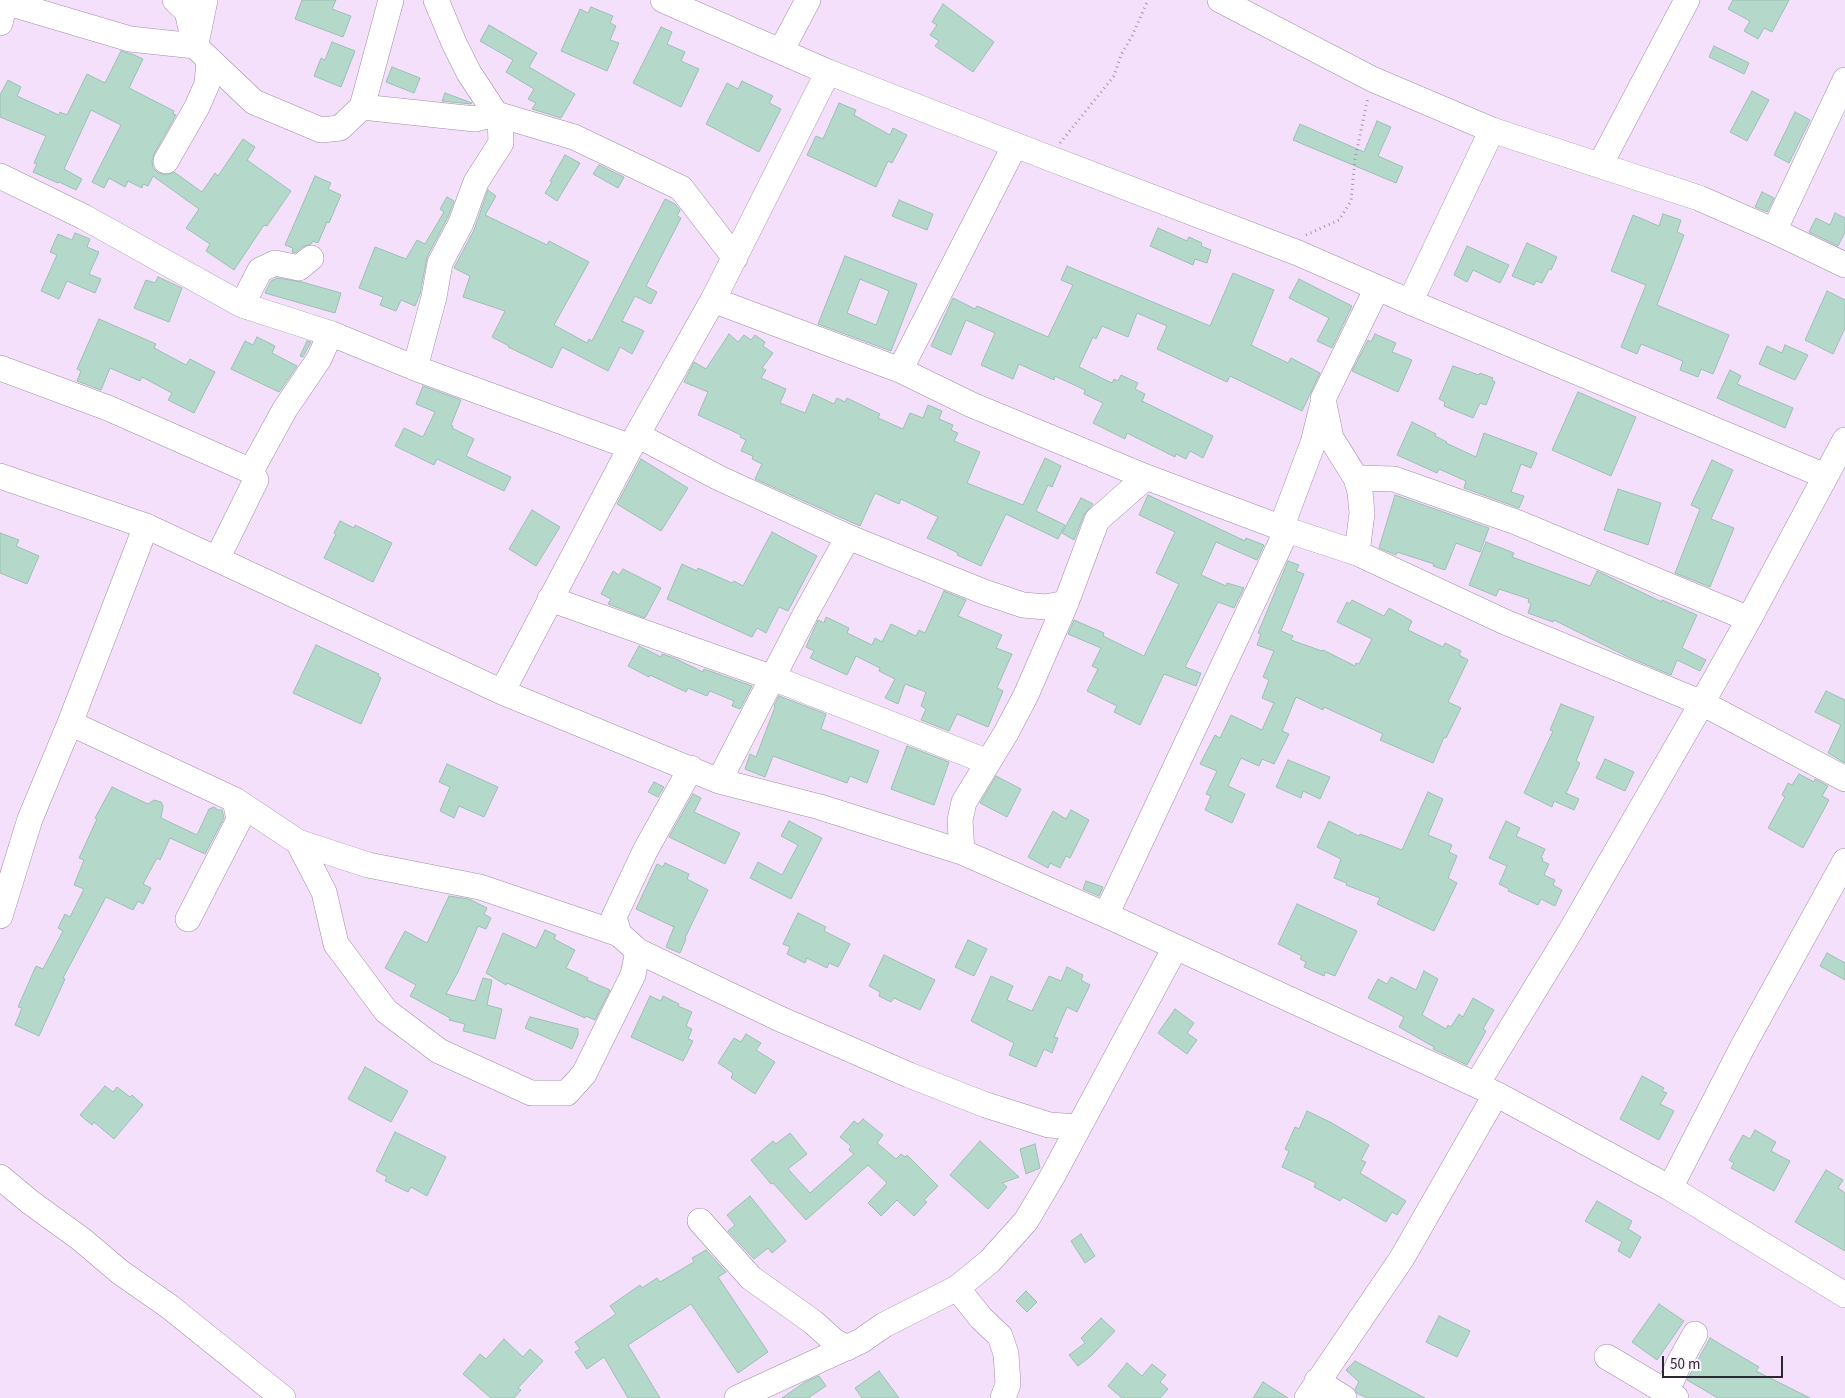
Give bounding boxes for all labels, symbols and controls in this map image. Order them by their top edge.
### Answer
scale bar [1665,1346,1786,1378]
text: 50 m [1670,1354,1700,1375]

